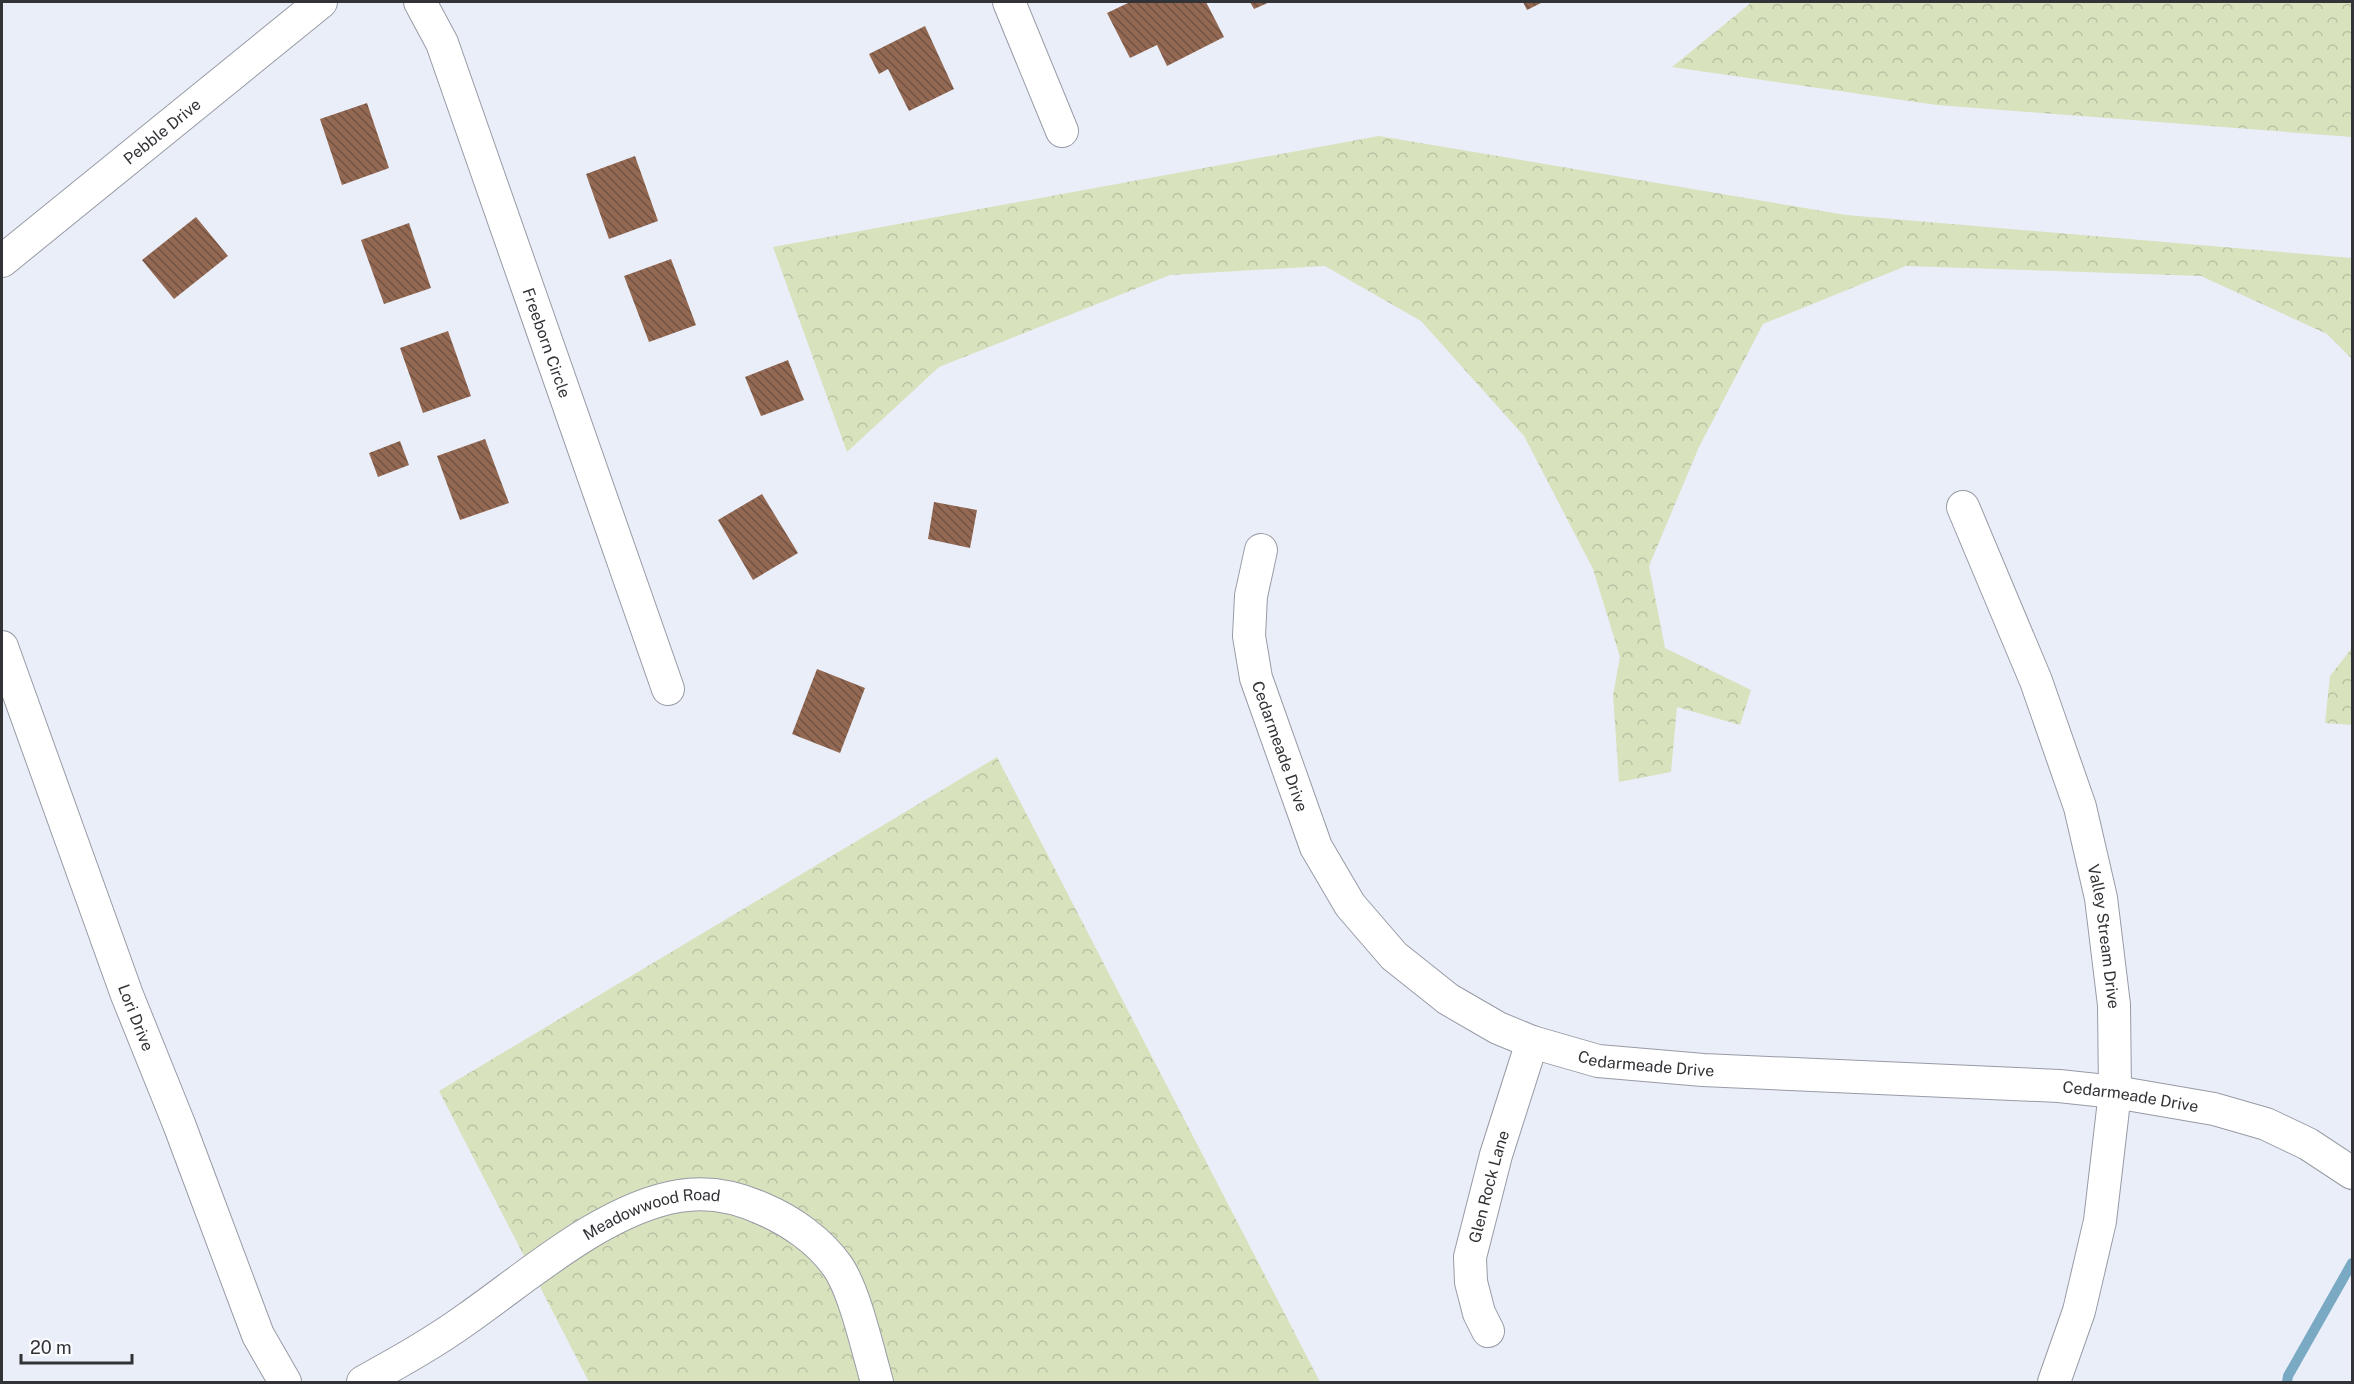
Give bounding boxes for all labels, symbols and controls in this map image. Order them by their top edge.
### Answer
street label: Pebble Drive [119,94,204,168]
street label: Freeborn Circle [519,285,575,400]
street label: Cedarmeade Drive [1248,678,1312,814]
street label: Valley Stream Drive [2084,862,2124,1010]
street label: Lori Drive [114,981,158,1054]
street label: Cedarmeade Drive [1576,1046,1715,1080]
street label: Cedarmeade Drive [2062,1077,2200,1116]
street label: Glen Rock Lane [1465,1128,1513,1245]
street label: Meadowwood Road [579,1185,722,1244]
scale bar [21,1327,132,1365]
text: 20 m [30,1337,72,1358]

